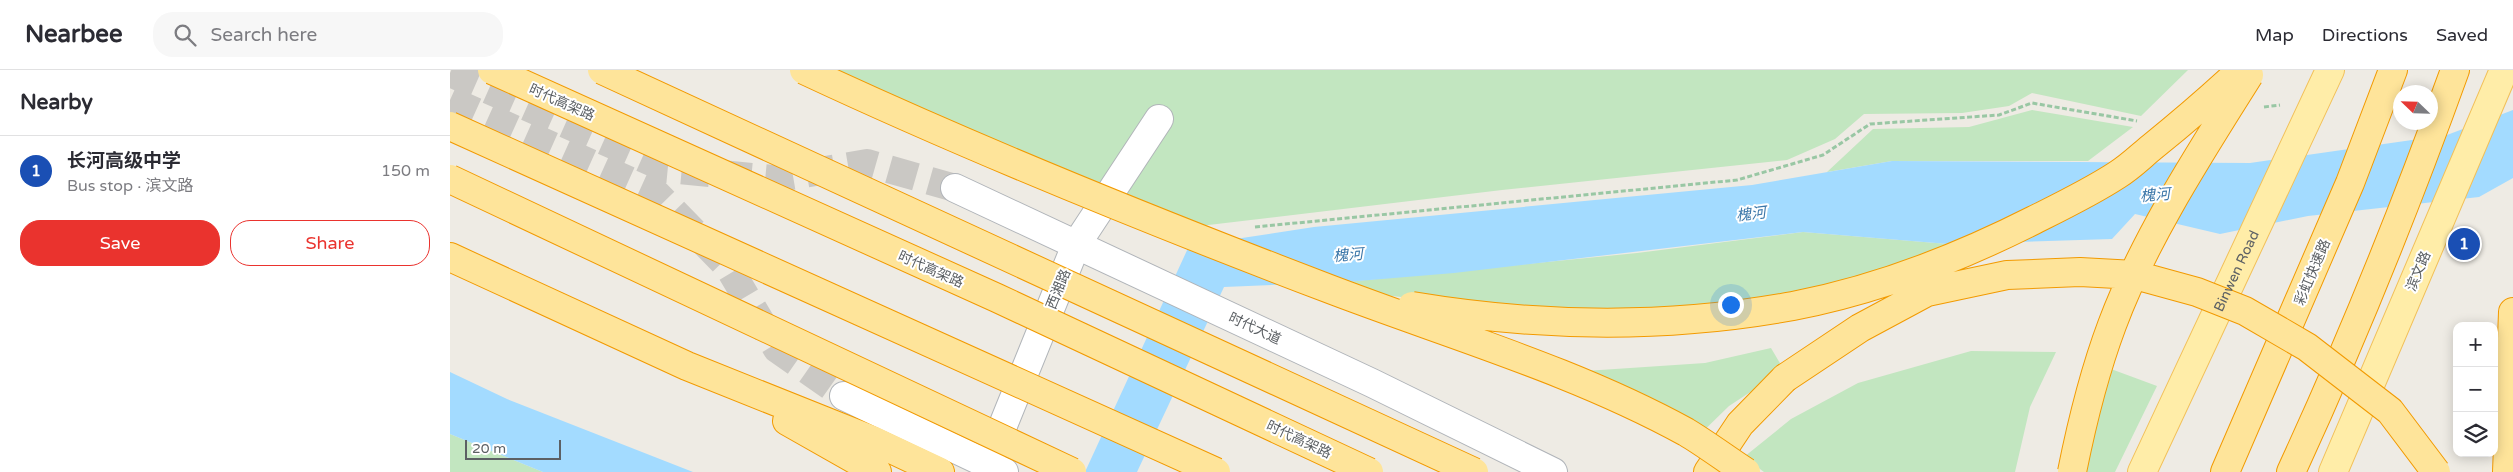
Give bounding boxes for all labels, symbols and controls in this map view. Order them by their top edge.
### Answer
search box [153,12,503,57]
text: Nearbee [25,20,123,49]
icon: search [171,21,199,49]
text: Search here [211,24,317,46]
text: Map [2255,24,2294,46]
text: Directions [2322,24,2408,46]
text: Saved [2436,24,2488,46]
street label: 时代高架路 [526,80,597,124]
north arrow [2393,85,2438,130]
text: Nearby [20,90,93,115]
text: 长河高级中学 [67,150,181,172]
text: 1 [31,161,41,181]
text: 150 m [381,161,430,181]
text: Bus stop · 滨文路 [67,176,193,196]
water label: 槐河 [2139,184,2174,205]
water label: 槐河 [1735,203,1770,225]
button: Save [20,220,220,266]
button: Share [230,220,430,266]
pin: 1 [2448,225,2480,263]
street label: Binwen Road [2210,228,2263,314]
street label: 彩虹快速路 [2291,237,2334,308]
water label: 槐河 [1332,244,1367,265]
street label: 时代高架路 [895,247,966,291]
street label: 滨文路 [2402,249,2434,294]
street label: 西湘路 [1043,267,1074,312]
your location [1718,292,1744,318]
street label: 时代大道 [1226,309,1284,348]
map controls [2453,322,2498,457]
button: + [2453,322,2498,367]
button: − [2453,367,2498,412]
button: layers [2453,412,2498,457]
street label: 时代高架路 [1263,417,1334,462]
scale bar [465,437,561,460]
text: 20 m [472,440,506,457]

